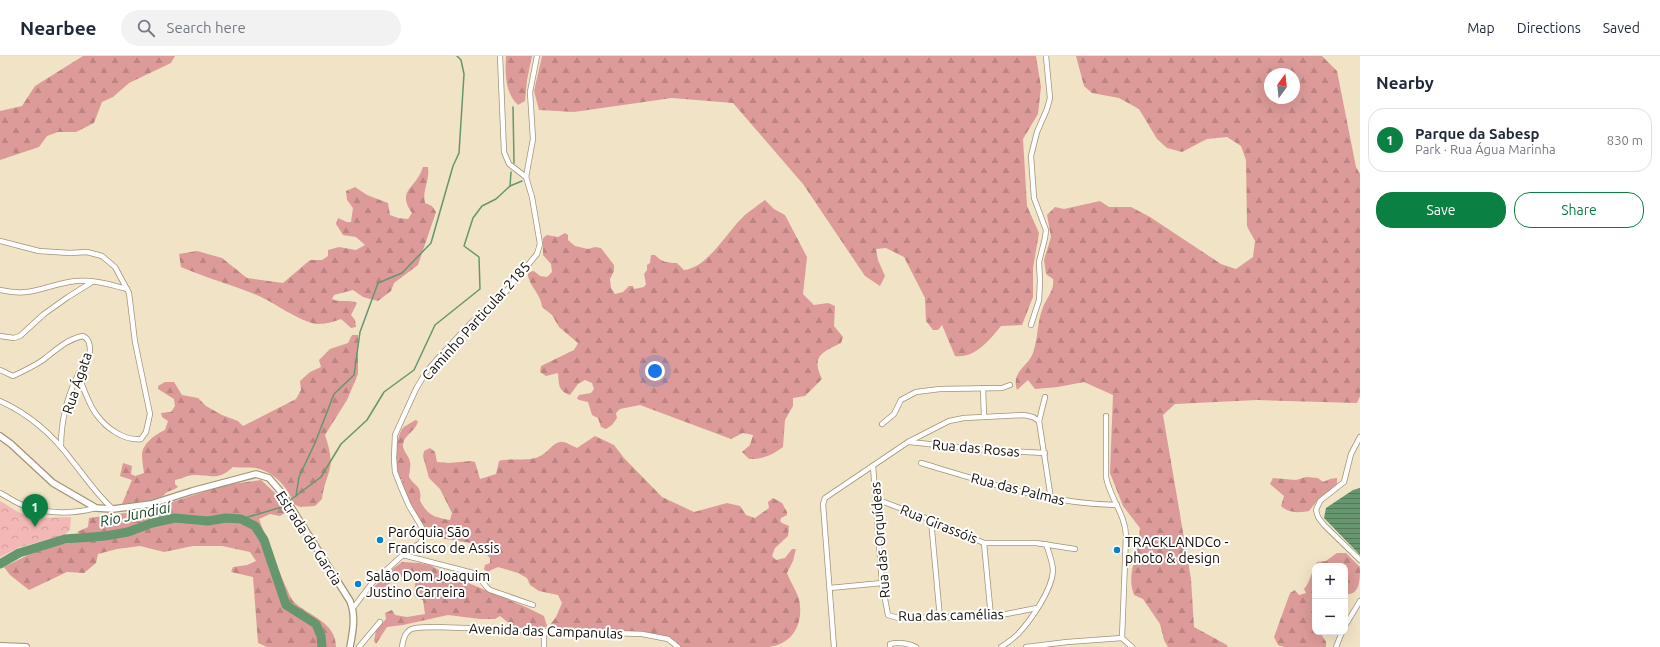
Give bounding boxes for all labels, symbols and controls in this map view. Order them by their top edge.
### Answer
search box [121,10,401,46]
text: Nearbee [20,17,97,39]
icon: search [135,17,157,39]
text: Search here [167,19,246,36]
text: Map [1467,20,1495,36]
text: Directions [1517,20,1581,36]
text: Saved [1603,20,1640,36]
north arrow [1264,68,1300,104]
text: Nearby [1376,73,1434,92]
text: Parque da Sabesp [1415,125,1540,142]
text: 1 [1386,133,1394,147]
text: 830 m [1607,133,1643,147]
text: Park · Rua Água Marinha [1415,142,1556,156]
button: Save [1376,192,1506,228]
button: Share [1514,192,1644,228]
street label: Caminho Particular 2185 [419,258,533,384]
street label: Rua Ágata [58,350,95,416]
your location [645,361,665,381]
street label: Rua das Rosas [931,436,1021,460]
street label: Rua das Palmas [969,470,1067,508]
street label: Rua das Orquídeas [867,481,893,599]
street label: Estrada do Garcia [273,488,345,588]
pin: 1 [22,494,48,527]
water label: Rio Jundiaí [98,498,174,530]
street label: Rua Girassóis [898,501,980,547]
place label: Paróquia São Francisco de Assis [388,524,500,556]
place label: TRACKLANDCo - photo & design [1125,534,1229,566]
marker: Paróquia São Francisco de Assis [375,535,385,545]
marker: TRACKLANDCo - photo & design [1112,545,1122,555]
map controls [1312,563,1348,635]
button: + [1312,563,1348,599]
place label: Salão Dom Joaquim Justino Carreira [366,568,490,600]
marker: Salão Dom Joaquim Justino Carreira [353,579,363,589]
button: − [1312,599,1348,635]
street label: Rua das camélias [898,606,1004,624]
street label: Avenida das Campanulas [469,620,623,642]

